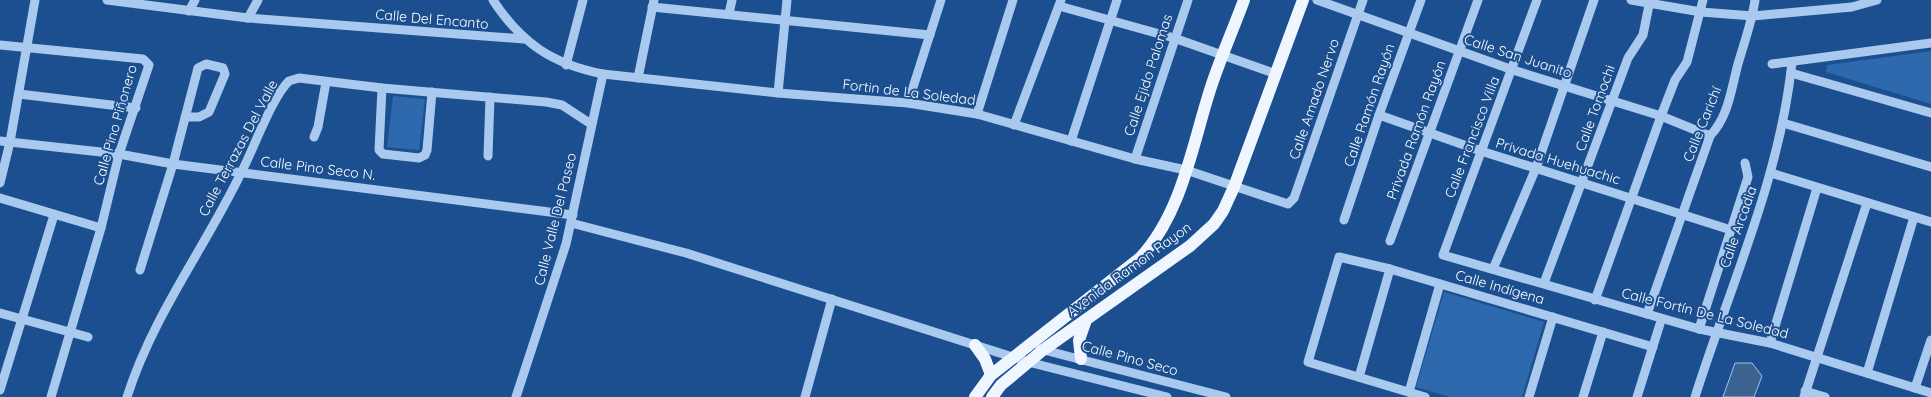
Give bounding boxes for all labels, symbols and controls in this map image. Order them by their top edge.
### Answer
street label: Calle Del Encanto [375,5,489,33]
street label: Calle Ejido Palomas [1120,12,1176,138]
street label: Calle San Juanito [1462,30,1574,82]
street label: Calle Amado Nervo [1285,36,1343,162]
street label: Calle Ramón Rayón [1339,41,1399,169]
street label: Privada Ramón Rayón [1382,58,1450,202]
street label: Calle Tomochi [1571,62,1619,154]
street label: Calle Pino Piñonero [89,63,141,187]
street label: Calle Francisco Villa [1441,74,1503,200]
street label: Fortin de La Soledad [841,75,977,109]
street label: Calle Terrazas Del Valle [194,77,282,219]
street label: Calle Carichí [1679,84,1725,164]
street label: Privada Huehuachic [1494,134,1622,188]
street label: Calle Valle Del Paseo [530,151,580,287]
street label: Calle Pino Seco N. [260,152,376,184]
street label: Calle Arcadia [1716,184,1760,270]
street label: Avenida Ramon Rayon [1063,218,1195,320]
street label: Calle Indígena [1453,266,1547,308]
street label: Calle Fortín De La Soledad [1620,284,1790,342]
street label: Calle Pino Seco [1080,337,1180,379]

